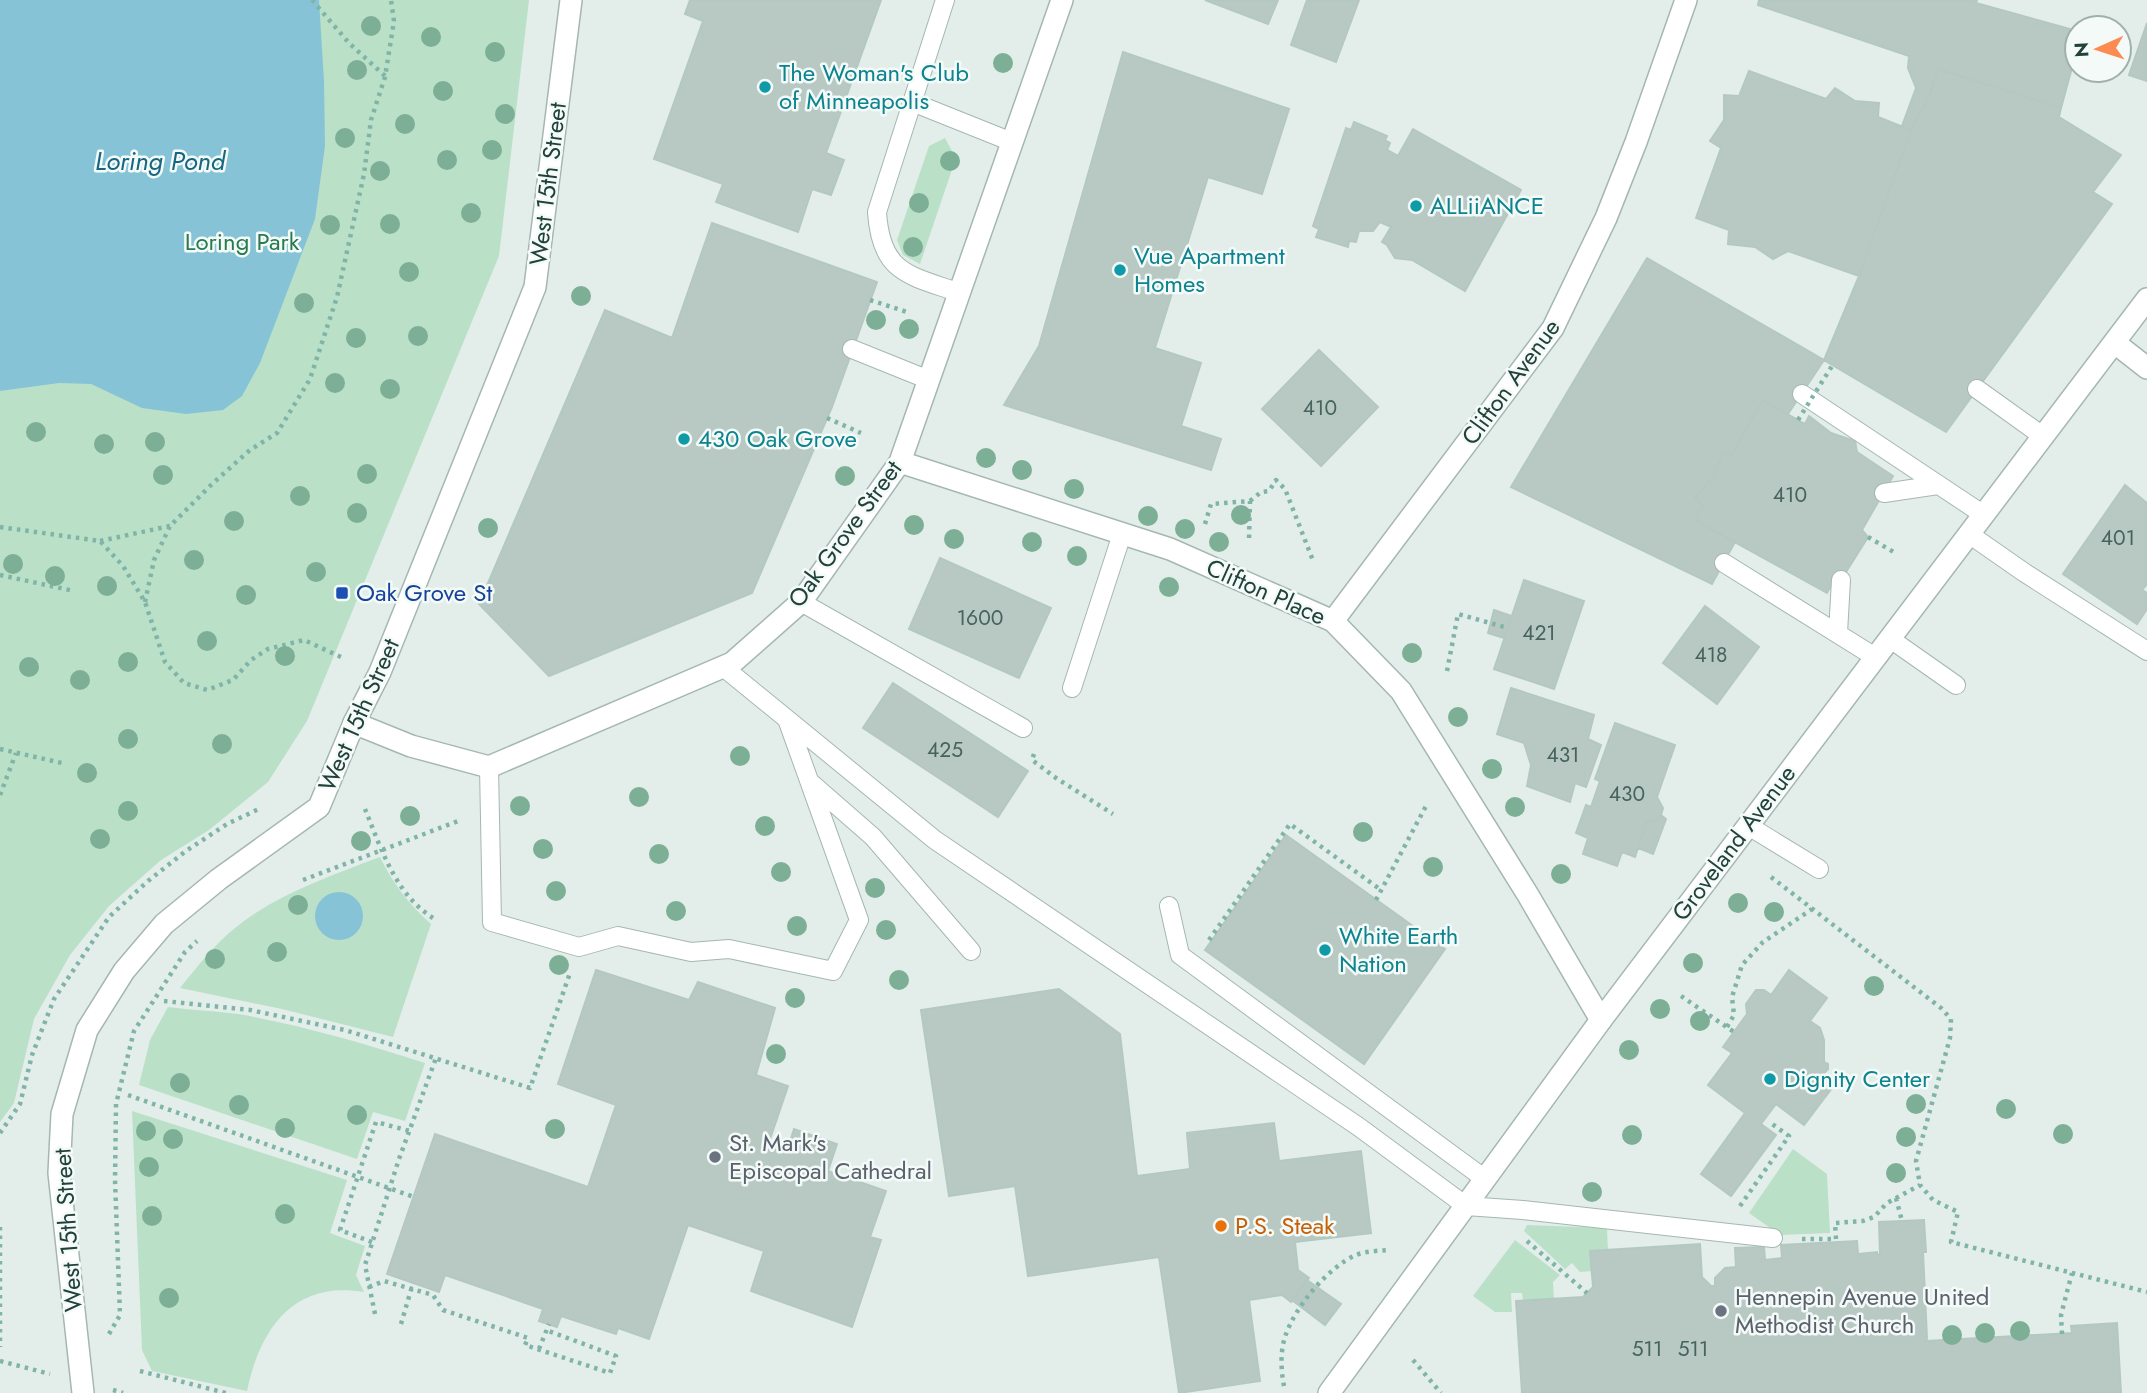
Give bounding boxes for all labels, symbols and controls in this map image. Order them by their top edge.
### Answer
north arrow [2063,14,2133,84]
text: N [2068,42,2095,58]
place label: The Woman's Club of Minneapolis [779,55,969,118]
marker: The Woman's Club of Minneapolis [757,79,773,95]
street label: West 15th Street [520,100,575,267]
water label: Loring Pond [95,142,227,180]
place label: ALLiiANCE [1430,188,1544,223]
marker: ALLiiANCE [1408,198,1424,214]
park label: Loring Park [185,224,300,259]
place label: Vue Apartment Homes [1134,238,1285,301]
marker: Vue Apartment Homes [1112,262,1128,278]
street label: Clifton Avenue [1453,311,1568,452]
house number: 410 [1303,393,1337,423]
place label: 430 Oak Grove [698,421,857,456]
marker: 430 Oak Grove [676,431,692,447]
street label: Oak Grove Street [779,453,910,615]
house number: 410 [1773,480,1807,510]
house number: 401 [2101,523,2135,553]
street label: Clifton Place [1201,550,1332,634]
place label: Oak Grove St [356,575,492,610]
marker: Oak Grove St [334,585,350,601]
house number: 1600 [957,603,1003,633]
house number: 421 [1522,618,1556,648]
street label: West 15th Street [309,633,408,797]
house number: 418 [1694,640,1728,670]
house number: 425 [927,735,963,765]
house number: 431 [1546,740,1580,770]
street label: Groveland Avenue [1663,757,1804,928]
house number: 430 [1609,779,1645,809]
place label: White Earth Nation [1339,918,1458,981]
marker: White Earth Nation [1317,942,1333,958]
place label: Dignity Center [1784,1061,1931,1096]
marker: Dignity Center [1762,1071,1778,1087]
place label: St. Mark's Episcopal Cathedral [729,1125,932,1188]
street label: West 15th Street [44,1147,91,1313]
marker: St. Mark's Episcopal Cathedral [707,1149,723,1165]
place label: P.S. Steak [1235,1208,1335,1243]
marker: P.S. Steak [1213,1218,1229,1234]
place label: Hennepin Avenue United Methodist Church [1735,1279,1989,1342]
marker: Hennepin Avenue United Methodist Church [1713,1303,1729,1319]
house number: 511 [1632,1334,1662,1364]
house number: 511 [1678,1334,1708,1364]

